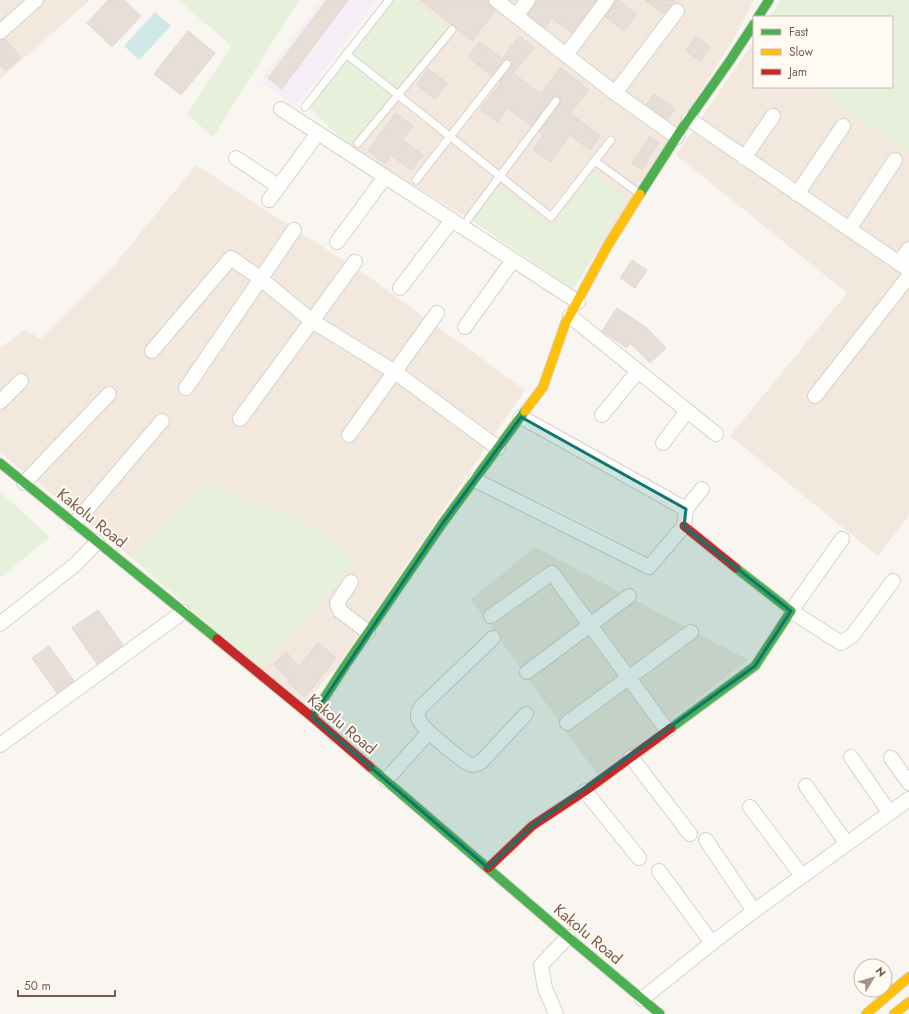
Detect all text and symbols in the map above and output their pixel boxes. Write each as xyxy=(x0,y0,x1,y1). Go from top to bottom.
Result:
legend xyxy=(753,16,893,88)
text: Fast xyxy=(789,23,808,41)
text: Slow xyxy=(789,43,814,61)
text: Jam xyxy=(787,63,807,81)
street label: Kakolu Road xyxy=(52,483,132,553)
street label: Kakolu Road xyxy=(303,688,381,760)
street label: Kakolu Road xyxy=(549,898,627,970)
north arrow xyxy=(853,958,893,998)
text: N xyxy=(872,963,890,980)
scale bar xyxy=(18,972,115,998)
text: 50 m xyxy=(24,977,51,995)

